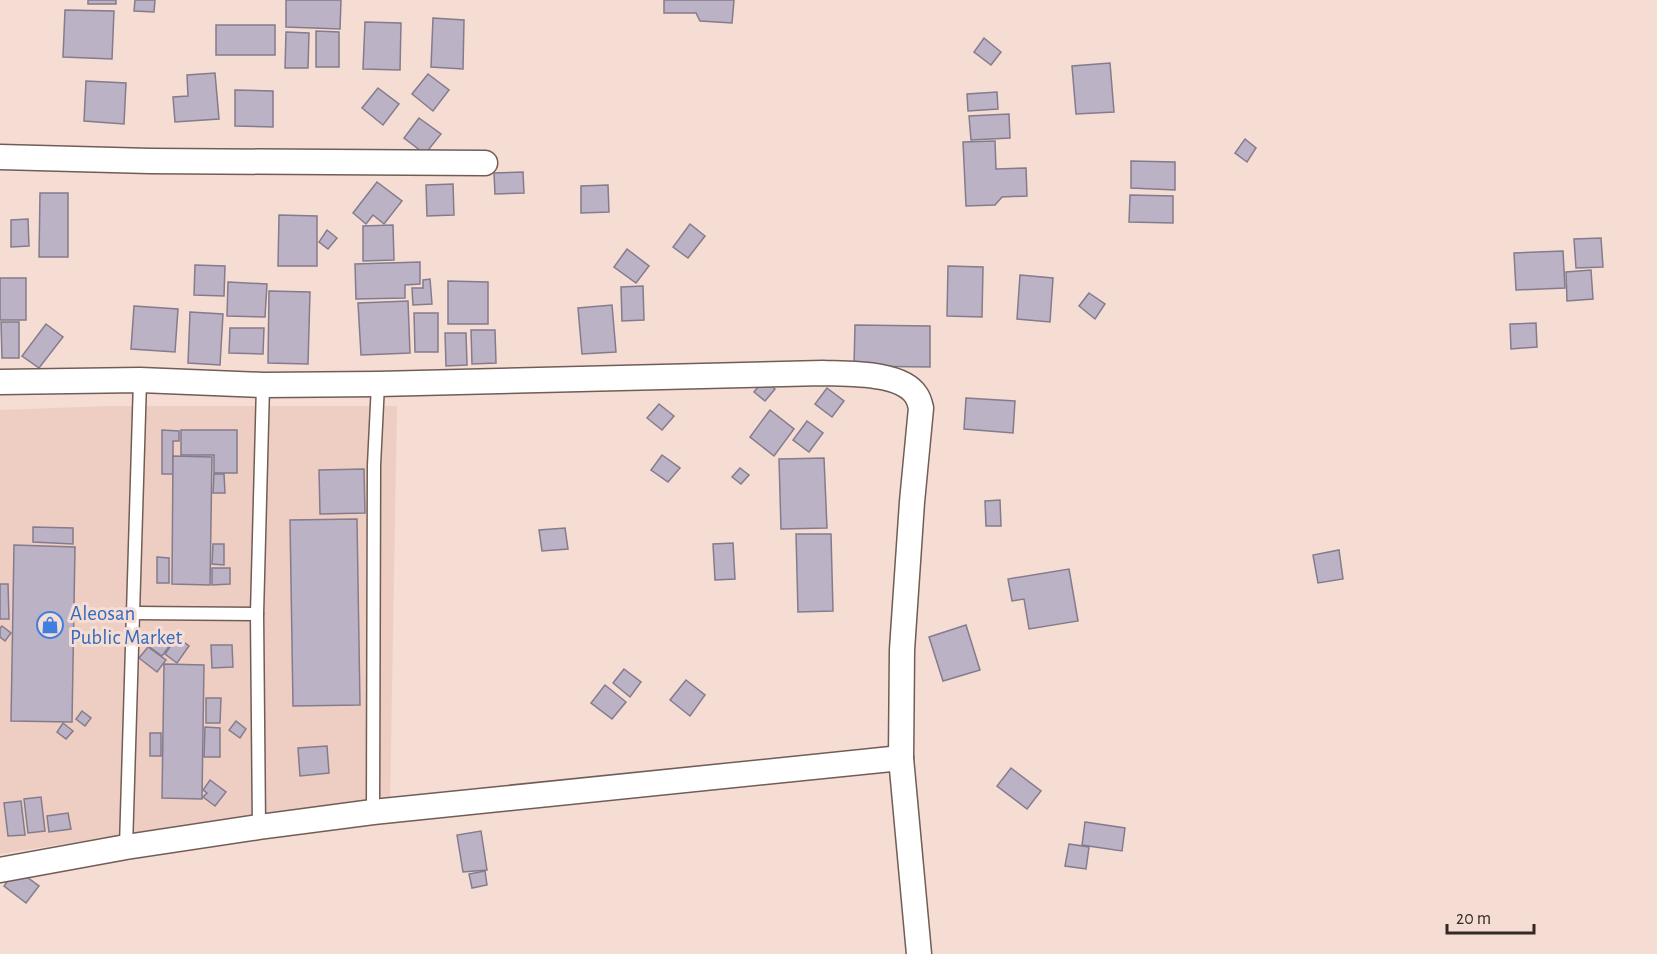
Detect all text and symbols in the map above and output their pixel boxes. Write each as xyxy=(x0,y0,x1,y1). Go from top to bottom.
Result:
place label: Aleosan Public Market xyxy=(70,603,183,648)
shop icon: Aleosan Public Market xyxy=(35,610,65,640)
scale bar xyxy=(1447,897,1534,935)
text: 20 m xyxy=(1456,910,1491,928)

